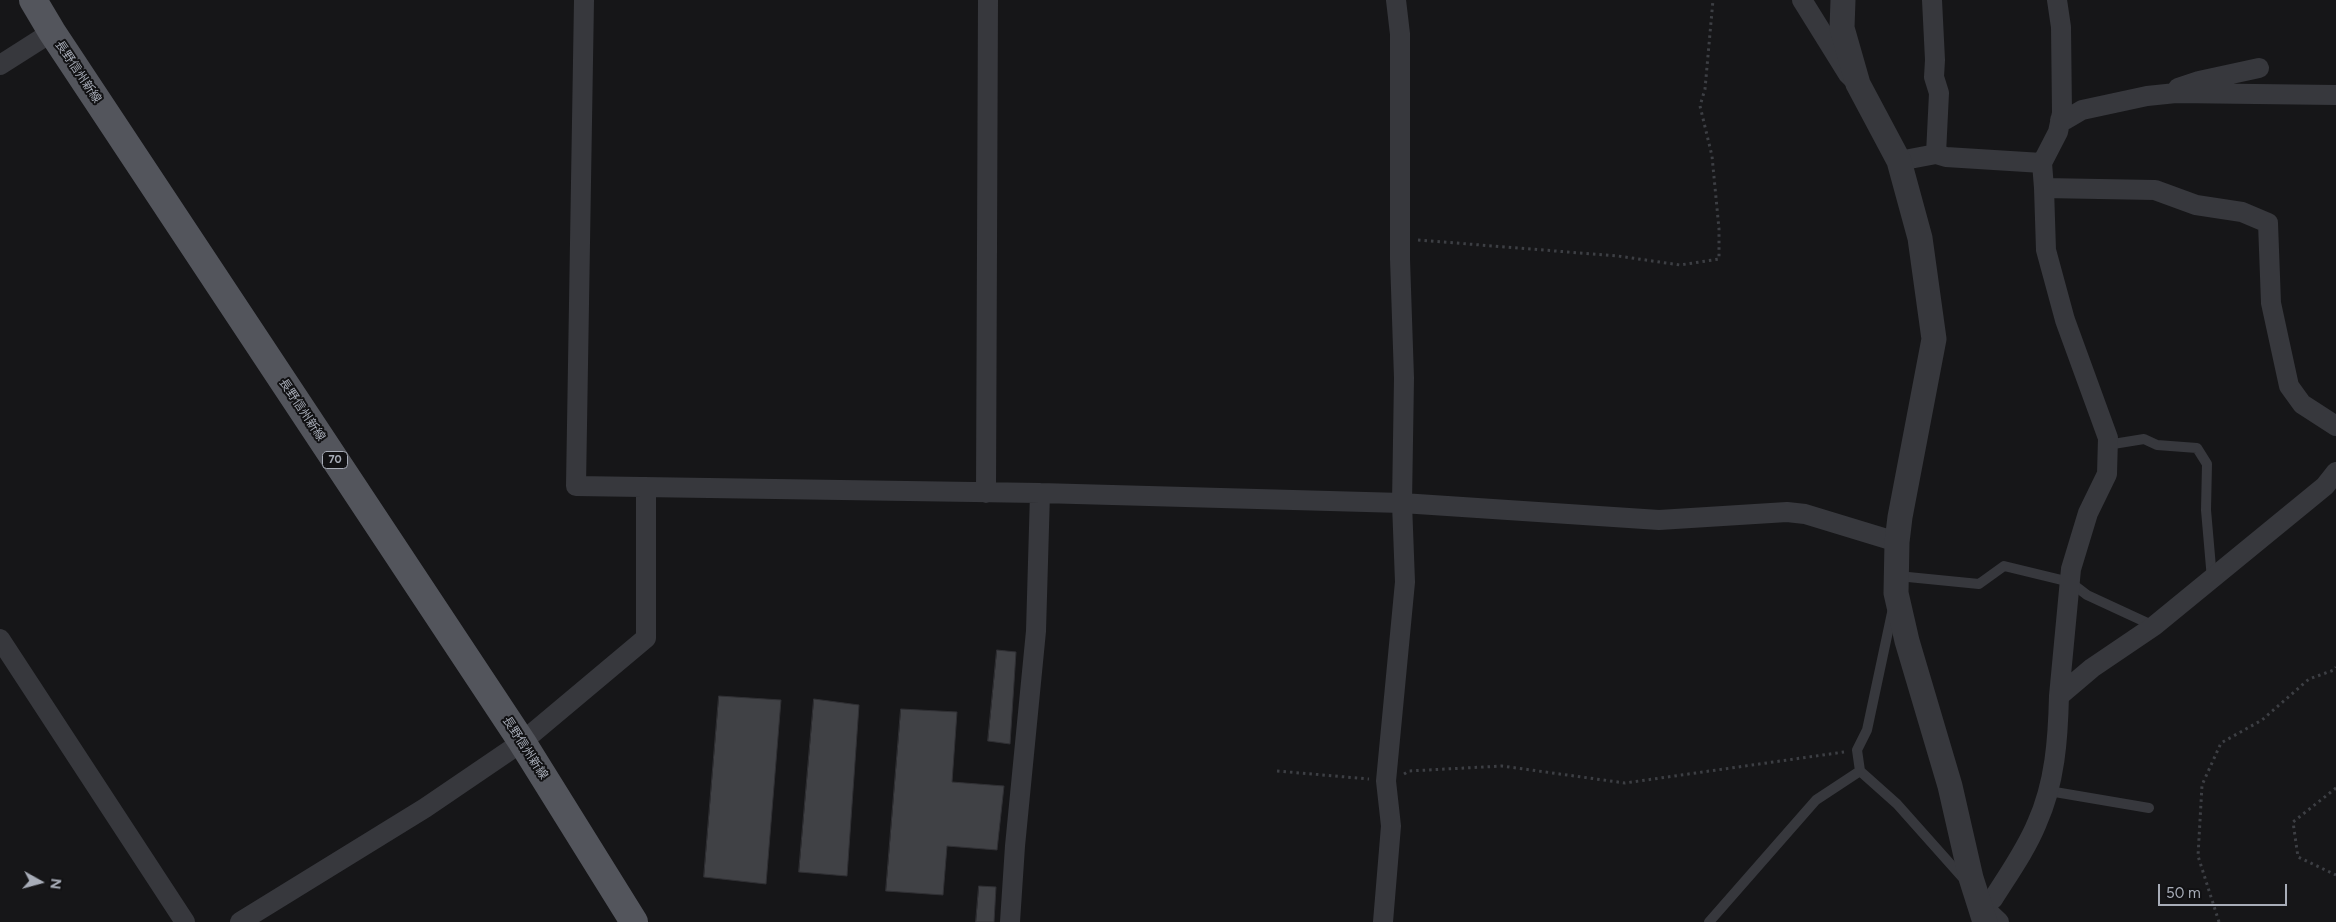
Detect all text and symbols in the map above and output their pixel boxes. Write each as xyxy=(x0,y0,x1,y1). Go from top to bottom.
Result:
street label: 長野信州新線 xyxy=(52,38,104,106)
street label: 長野信州新線 xyxy=(276,376,328,444)
road number: 70 xyxy=(322,452,348,468)
street label: 長野信州新線 xyxy=(499,714,551,782)
north arrow xyxy=(15,857,65,907)
scale bar xyxy=(2161,874,2290,906)
text: N xyxy=(46,877,64,890)
text: 50 m xyxy=(2166,884,2201,902)

